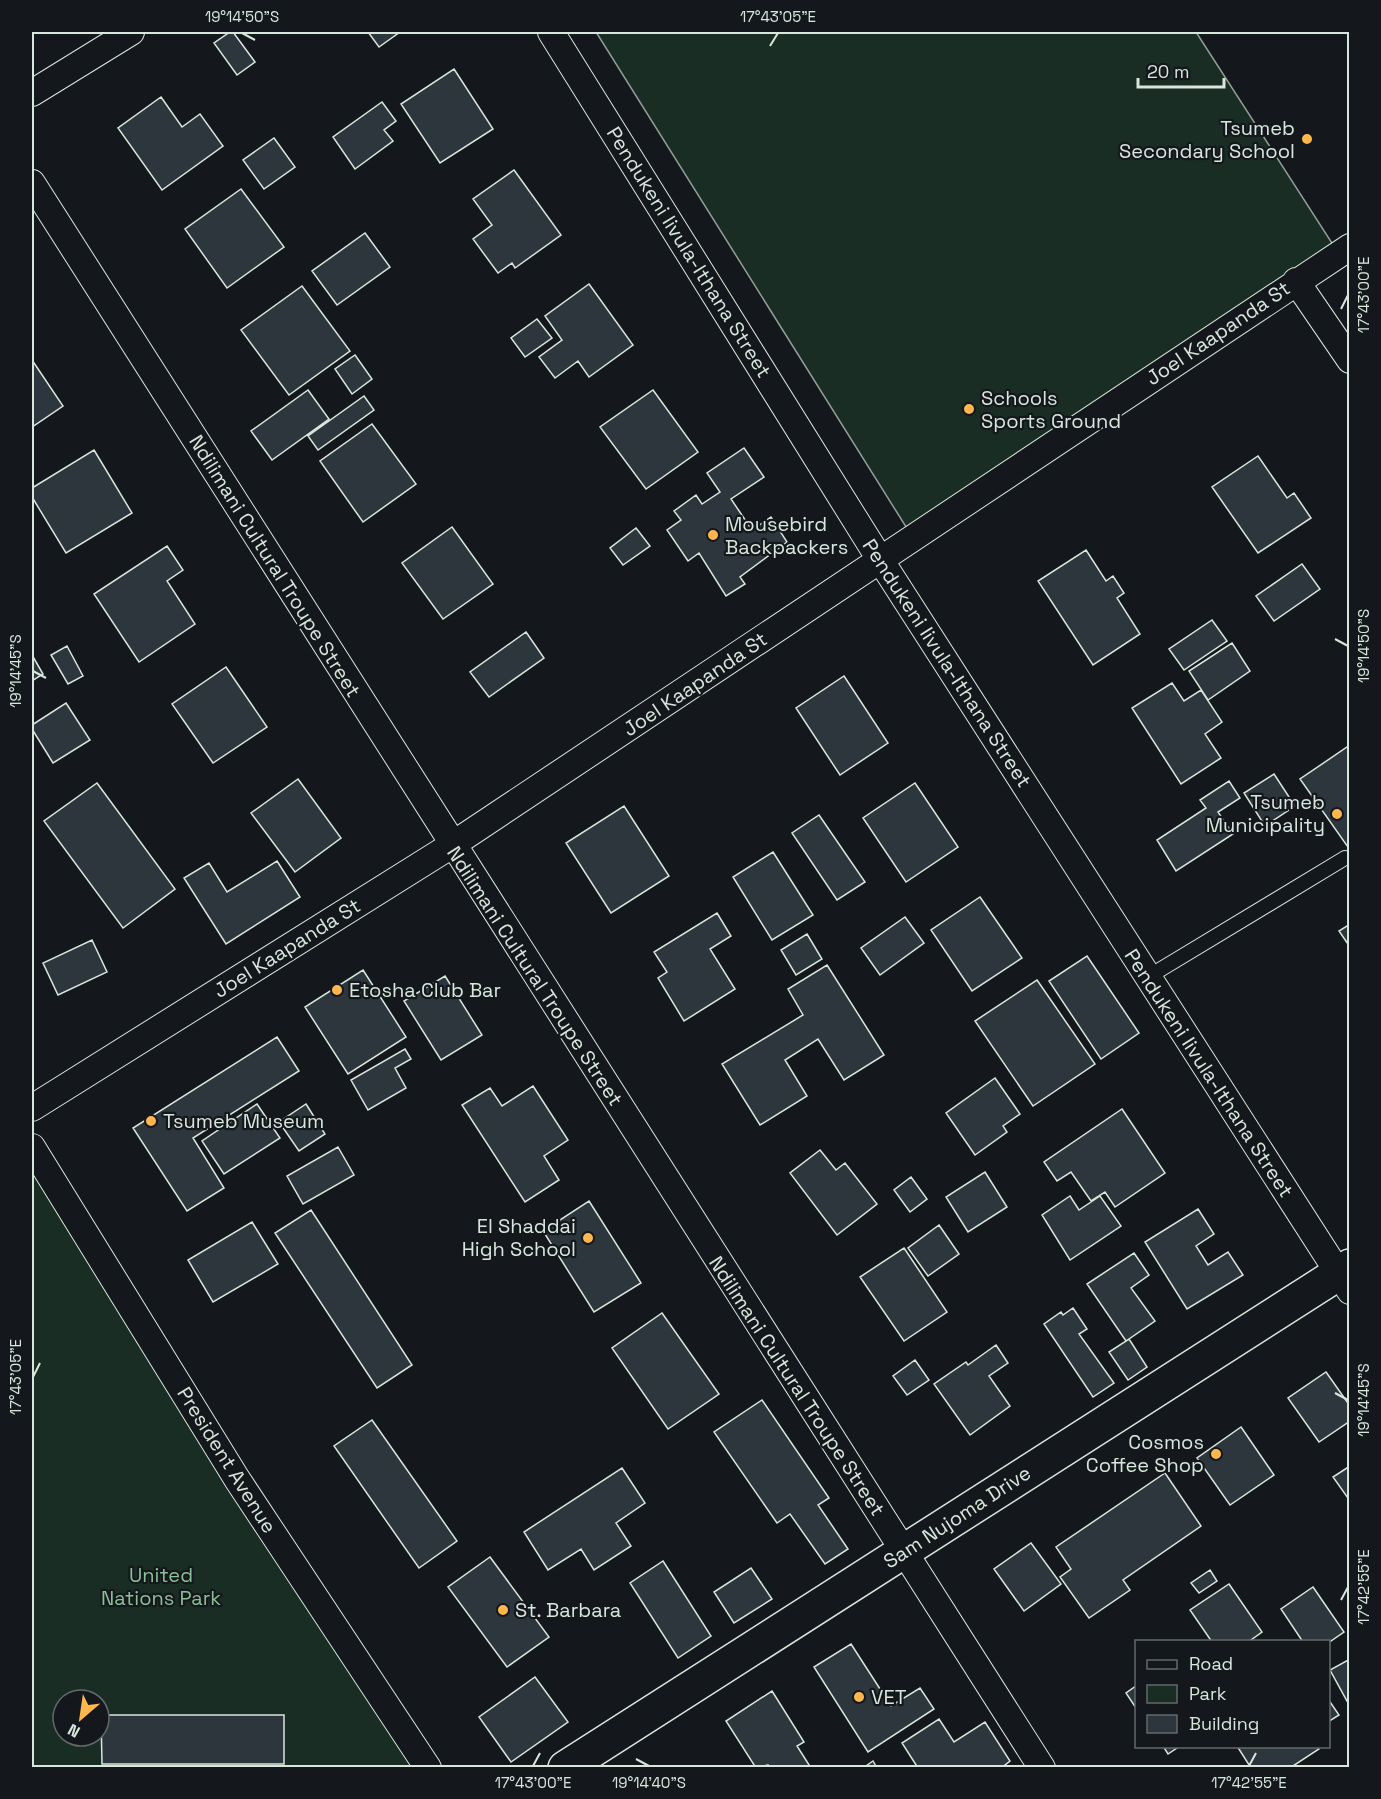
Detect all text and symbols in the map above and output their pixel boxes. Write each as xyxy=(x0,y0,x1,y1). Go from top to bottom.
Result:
text: 19°14'50"S xyxy=(205,7,279,26)
text: 17°43'05"E xyxy=(740,7,816,26)
scale bar xyxy=(1138,51,1224,89)
text: 20 m xyxy=(1147,60,1190,83)
place label: Tsumeb Secondary School xyxy=(1119,115,1295,164)
street label: Pendukeni Iivula-Ithana Street xyxy=(601,122,777,382)
marker: Tsumeb Secondary School xyxy=(1300,132,1314,146)
text: 17°43'00"E xyxy=(1354,257,1373,333)
street label: Joel Kaapanda St xyxy=(1141,275,1295,391)
place label: Schools Sports Ground xyxy=(981,385,1121,434)
marker: Schools Sports Ground xyxy=(962,402,976,416)
street label: Ndilimani Cultural Troupe Street xyxy=(183,430,367,702)
place label: Mousebird Backpackers xyxy=(725,511,848,560)
marker: Mousebird Backpackers xyxy=(706,528,720,542)
street label: Pendukeni Iivula-Ithana Street xyxy=(857,534,1037,792)
text: 19°14'50"S xyxy=(1354,609,1373,683)
street label: Joel Kaapanda St xyxy=(618,626,772,742)
text: 19°14'45"S xyxy=(6,634,25,708)
place label: Tsumeb Municipality xyxy=(1206,789,1325,838)
marker: Tsumeb Municipality xyxy=(1330,807,1344,821)
street label: Ndilimani Cultural Troupe Street xyxy=(441,841,629,1111)
street label: Joel Kaapanda St xyxy=(209,892,365,1004)
street label: Pendukeni Iivula-Ithana Street xyxy=(1119,944,1299,1202)
place label: Etosha Club Bar xyxy=(349,977,501,1003)
marker: Etosha Club Bar xyxy=(330,983,344,997)
place label: Tsumeb Museum xyxy=(163,1108,324,1134)
marker: Tsumeb Museum xyxy=(144,1114,158,1128)
place label: El Shaddai High School xyxy=(462,1213,576,1262)
marker: El Shaddai High School xyxy=(581,1231,595,1245)
street label: Ndilimani Cultural Troupe Street xyxy=(703,1251,891,1521)
text: 17°43'05"E xyxy=(6,1339,25,1415)
text: 19°14'45"S xyxy=(1354,1363,1373,1437)
street label: President Avenue xyxy=(171,1382,283,1538)
place label: Cosmos Coffee Shop xyxy=(1086,1429,1204,1478)
marker: Cosmos Coffee Shop xyxy=(1209,1447,1223,1461)
street label: Sam Nujoma Drive xyxy=(878,1460,1036,1574)
text: 17°42'55"E xyxy=(1354,1549,1373,1625)
park label: United Nations Park xyxy=(101,1562,221,1611)
place label: St. Barbara xyxy=(515,1597,621,1623)
marker: St. Barbara xyxy=(496,1603,510,1617)
legend xyxy=(1135,1640,1330,1748)
text: Road xyxy=(1189,1652,1233,1675)
text: Park xyxy=(1189,1682,1227,1705)
place label: VET xyxy=(871,1684,907,1710)
north arrow xyxy=(51,1688,111,1748)
marker: VET xyxy=(852,1690,866,1704)
text: Building xyxy=(1189,1712,1259,1735)
text: N xyxy=(64,1719,84,1742)
text: 17°43'00"E xyxy=(495,1773,571,1792)
text: 19°14'40"S xyxy=(612,1773,686,1792)
text: 17°42'55"E xyxy=(1211,1773,1287,1792)

